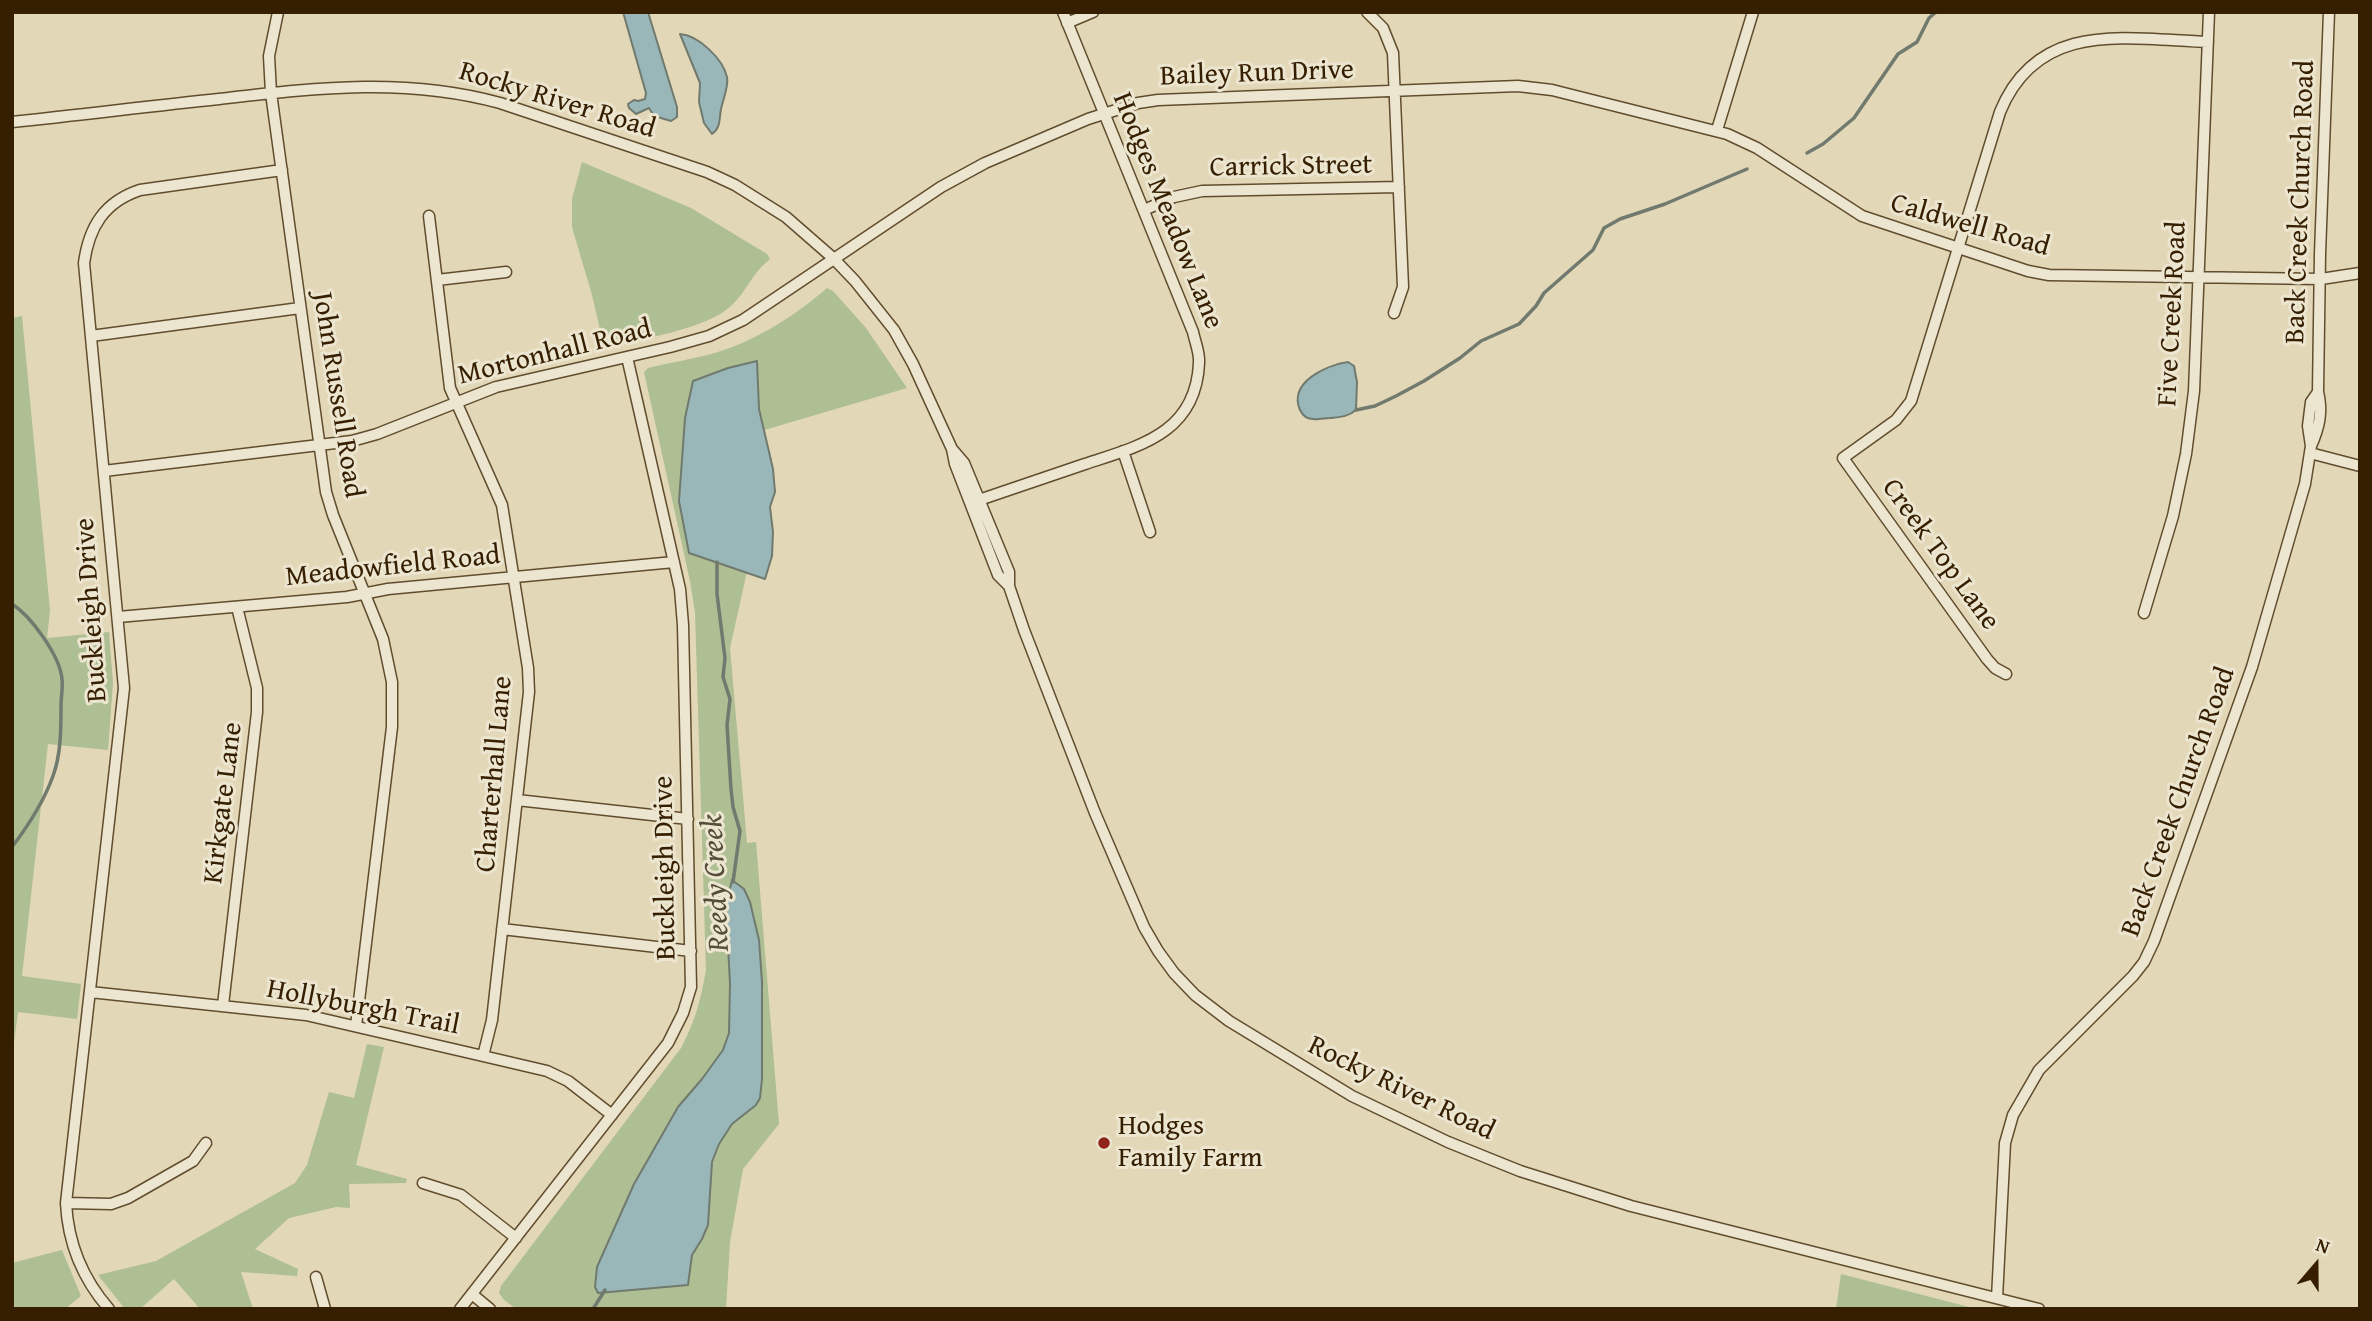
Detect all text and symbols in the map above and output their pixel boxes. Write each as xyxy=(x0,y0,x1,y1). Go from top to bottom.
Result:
street label: Bailey Run Drive xyxy=(1159,54,1355,94)
street label: Rocky River Road xyxy=(455,55,659,147)
street label: Back Creek Church Road xyxy=(2279,59,2323,345)
street label: Hodges Meadow Lane xyxy=(1104,88,1230,334)
street label: Carrick Street xyxy=(1209,149,1373,185)
street label: Caldwell Road xyxy=(1886,187,2054,265)
street label: Five Creek Road xyxy=(2151,220,2195,408)
street label: John Russell Road xyxy=(304,290,370,500)
street label: Mortonhall Road xyxy=(455,313,655,393)
street label: Creek Top Lane xyxy=(1874,473,2006,637)
street label: Buckleigh Drive xyxy=(69,517,115,703)
street label: Meadowfield Road xyxy=(284,539,502,595)
street label: Back Creek Church Road xyxy=(2115,663,2243,941)
street label: Charterhall Lane xyxy=(470,674,520,874)
street label: Kirkgate Lane xyxy=(197,720,251,886)
street label: Buckleigh Drive xyxy=(648,775,684,961)
water label: Reedy Creek xyxy=(695,813,739,953)
street label: Hollyburgh Trail xyxy=(264,973,462,1043)
street label: Rocky River Road xyxy=(1302,1029,1500,1149)
place label: Hodges Family Farm xyxy=(1118,1110,1263,1176)
marker: Hodges Family Farm xyxy=(1096,1135,1112,1151)
north arrow xyxy=(2281,1230,2351,1300)
text: N xyxy=(2312,1230,2334,1261)

